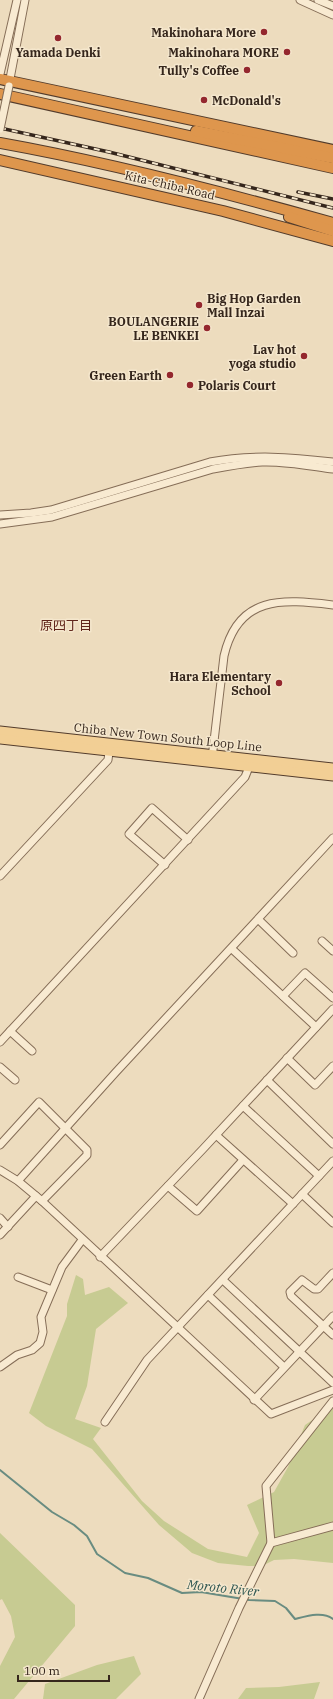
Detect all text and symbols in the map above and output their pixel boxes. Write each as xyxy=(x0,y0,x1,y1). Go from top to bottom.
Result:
place label: Makinohara More xyxy=(151,25,256,40)
marker: Makinohara More xyxy=(259,27,269,37)
marker: Yamada Denki xyxy=(53,33,63,43)
place label: Yamada Denki xyxy=(15,45,101,60)
place label: Makinohara MORE xyxy=(168,45,279,60)
marker: Makinohara MORE xyxy=(282,47,292,57)
place label: Tully's Coffee xyxy=(159,63,239,78)
marker: Tully's Coffee xyxy=(242,65,252,75)
place label: McDonald's xyxy=(212,93,281,108)
marker: McDonald's xyxy=(199,95,209,105)
street label: Kita-Chiba Road xyxy=(123,167,217,203)
place label: Big Hop Garden Mall Inzai xyxy=(207,291,301,320)
marker: Big Hop Garden Mall Inzai xyxy=(194,300,204,310)
place label: BOULANGERIE LE BENKEI xyxy=(108,314,199,343)
marker: BOULANGERIE LE BENKEI xyxy=(202,323,212,333)
place label: Lav hot yoga studio xyxy=(228,342,297,371)
marker: Lav hot yoga studio xyxy=(299,351,309,361)
place label: Green Earth xyxy=(89,368,162,383)
marker: Green Earth xyxy=(165,370,175,380)
place label: Polaris Court xyxy=(198,378,276,393)
marker: Polaris Court xyxy=(185,380,195,390)
district label: 原四丁目 xyxy=(40,617,92,634)
place label: Hara Elementary School xyxy=(169,669,271,698)
marker: Hara Elementary School xyxy=(274,678,284,688)
street label: Chiba New Town South Loop Line xyxy=(73,720,263,754)
water label: Moroto River xyxy=(185,1576,260,1600)
scale bar xyxy=(18,1657,109,1683)
text: 100 m xyxy=(24,1663,60,1678)

